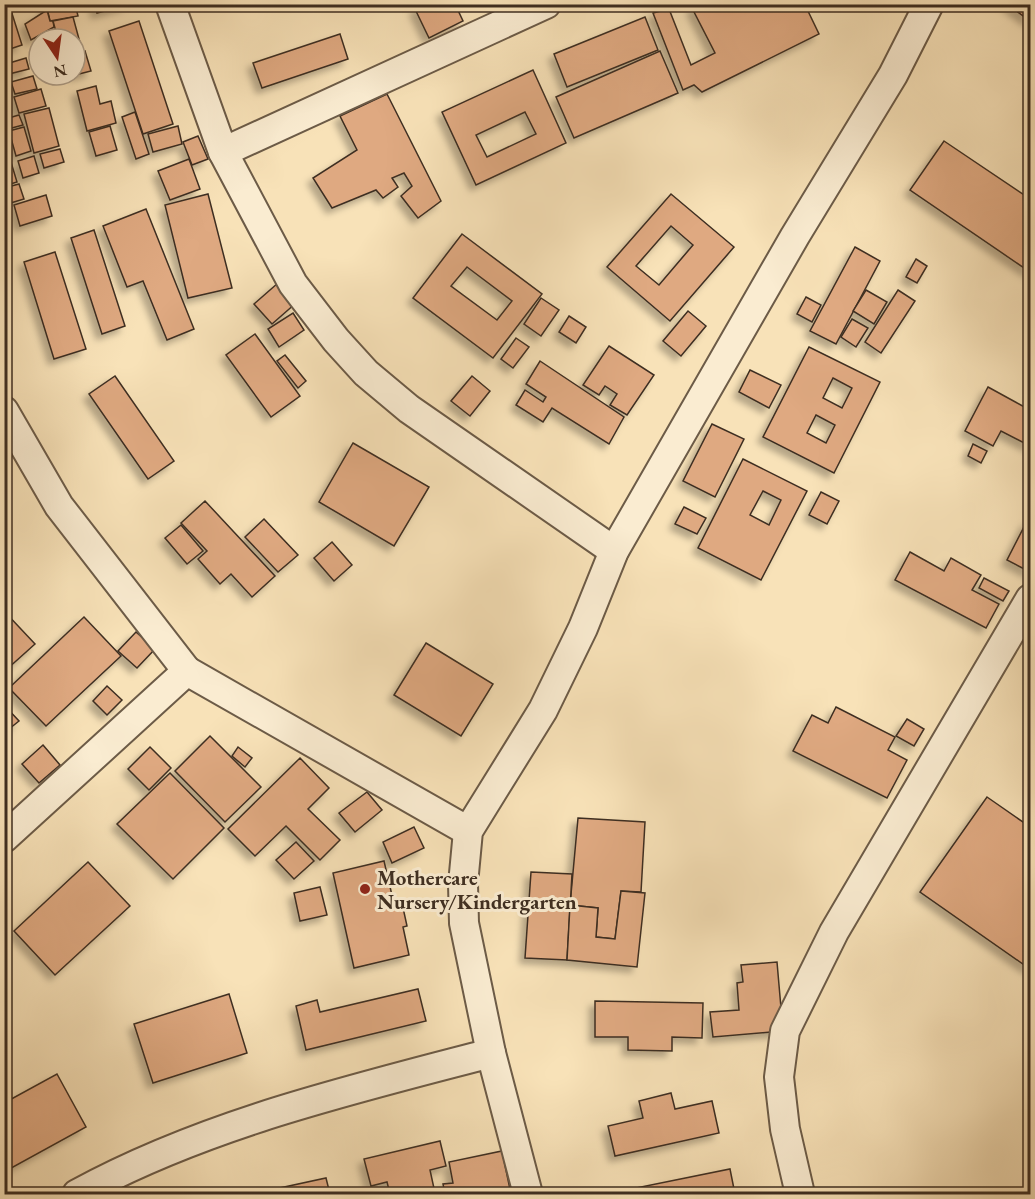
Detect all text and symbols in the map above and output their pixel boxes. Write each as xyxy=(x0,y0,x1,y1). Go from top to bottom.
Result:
north arrow xyxy=(27,27,87,87)
text: N xyxy=(52,59,69,83)
place label: Mothercare Nursery/Kindergarten xyxy=(377,864,577,915)
marker: Mothercare Nursery/Kindergarten xyxy=(358,882,372,896)

